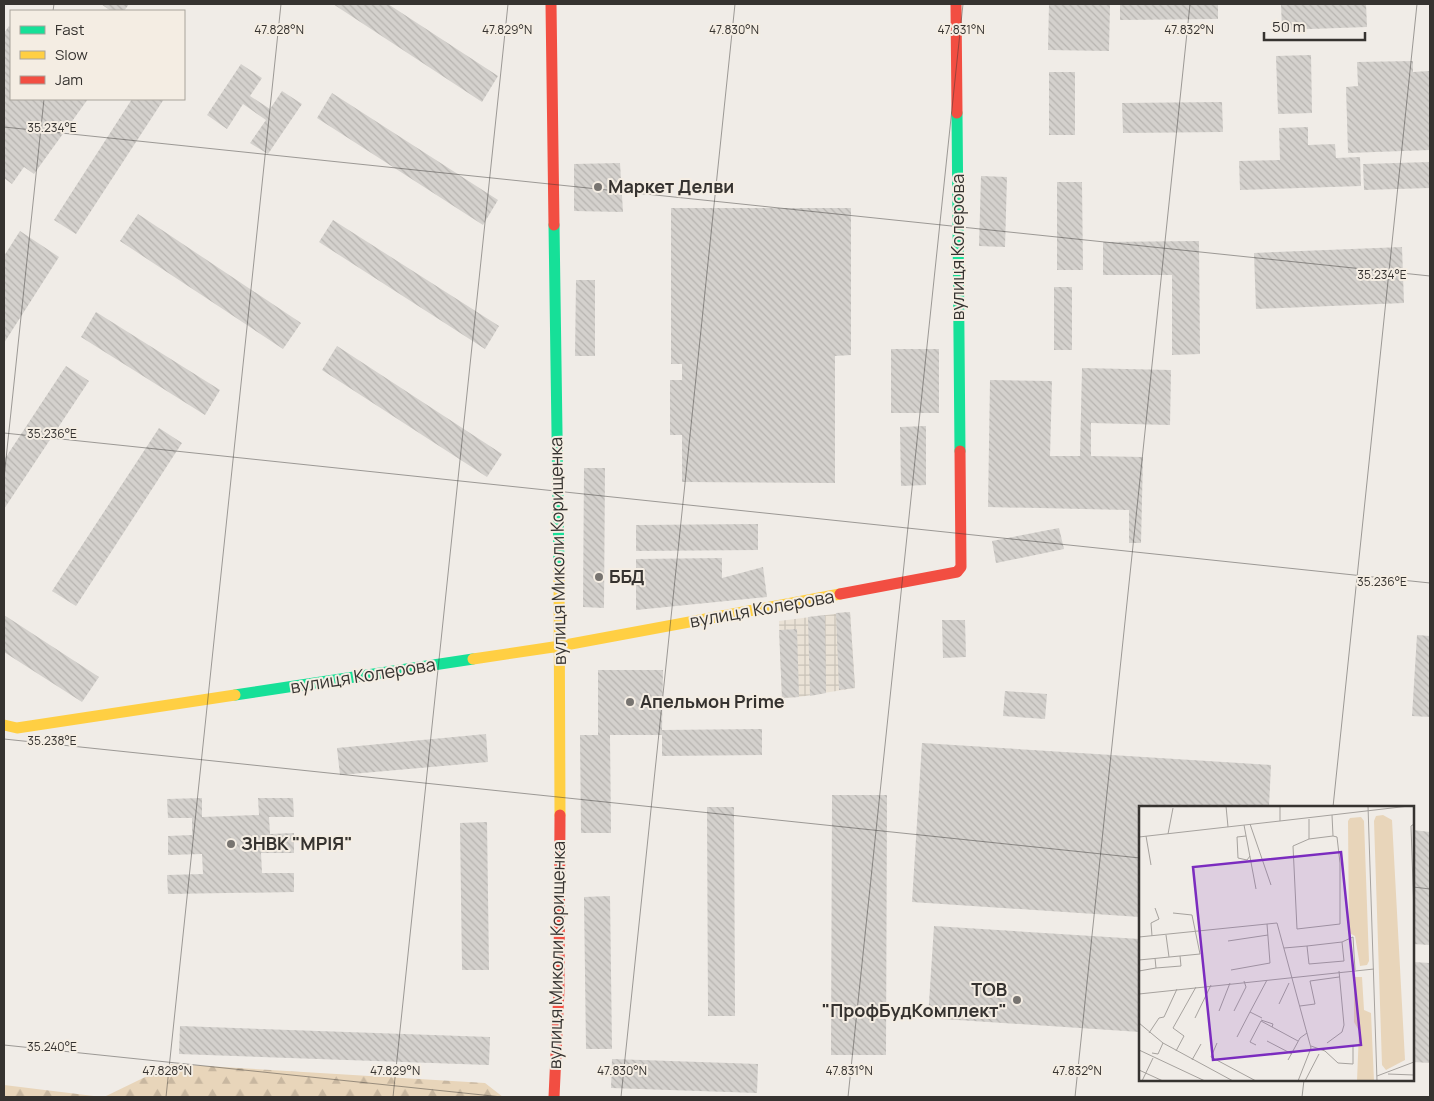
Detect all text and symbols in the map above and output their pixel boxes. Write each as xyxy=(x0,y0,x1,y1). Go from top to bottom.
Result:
legend xyxy=(10,10,185,100)
scale bar xyxy=(1264,10,1365,42)
text: 50 m xyxy=(1272,16,1306,37)
text: Fast xyxy=(55,19,84,40)
text: 47.828°N xyxy=(254,21,304,38)
text: 47.829°N xyxy=(482,21,532,38)
text: 47.830°N xyxy=(709,21,759,38)
text: 47.831°N xyxy=(937,21,985,38)
text: 47.832°N xyxy=(1164,21,1214,38)
text: Slow xyxy=(55,44,88,65)
text: Jam xyxy=(55,69,83,90)
text: 35.234°E xyxy=(27,119,77,136)
place label: Маркет Делви xyxy=(608,174,734,198)
street label: вулиця Колерова xyxy=(945,174,969,320)
marker: Маркет Делви xyxy=(592,181,604,193)
text: 35.234°E xyxy=(1357,266,1407,283)
text: 35.236°E xyxy=(27,425,77,442)
street label: вулиця Миколи Корищенка xyxy=(543,437,571,665)
place label: ББД xyxy=(609,564,645,588)
marker: ББД xyxy=(593,571,605,583)
text: 35.236°E xyxy=(1357,573,1407,590)
street label: вулиця Колерова xyxy=(688,583,836,633)
street label: вулиця Колерова xyxy=(289,652,437,698)
place label: Апельмон Prime xyxy=(640,689,785,713)
marker: Апельмон Prime xyxy=(624,696,636,708)
text: 35.238°E xyxy=(27,732,77,749)
inset map xyxy=(1139,806,1414,1081)
place label: ЗНВК "МРІЯ" xyxy=(241,831,353,855)
marker: ЗНВК "МРІЯ" xyxy=(225,838,237,850)
street label: вулиця Миколи Корищенка xyxy=(542,841,570,1069)
place label: ТОВ "ПрофБудКомплект" xyxy=(822,977,1007,1022)
marker: ТОВ "ПрофБудКомплект" xyxy=(1011,994,1023,1006)
text: 35.240°E xyxy=(27,1038,77,1055)
text: 47.828°N xyxy=(142,1062,192,1079)
text: 47.829°N xyxy=(370,1062,420,1079)
text: 47.830°N xyxy=(597,1062,647,1079)
text: 47.831°N xyxy=(825,1062,873,1079)
text: 47.832°N xyxy=(1052,1062,1102,1079)

